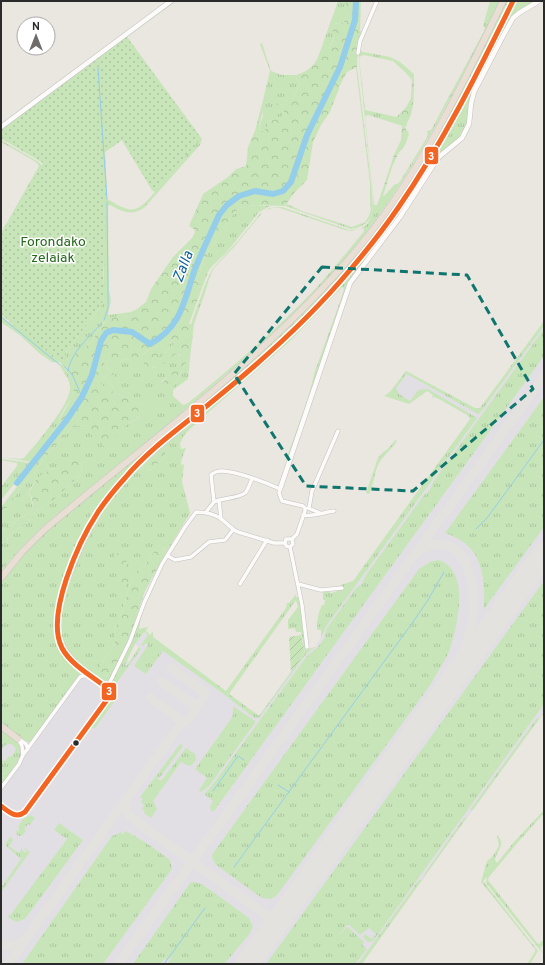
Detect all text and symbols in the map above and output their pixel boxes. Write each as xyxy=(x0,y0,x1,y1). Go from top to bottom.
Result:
north arrow xyxy=(16,16,56,56)
text: N xyxy=(32,20,40,34)
line badge: 3 xyxy=(424,146,439,165)
text: 3 xyxy=(428,150,434,164)
park label: Forondako zelaiak xyxy=(20,234,86,267)
water label: Zalla xyxy=(169,248,199,285)
line badge: 3 xyxy=(190,404,205,423)
text: 3 xyxy=(194,407,200,421)
line badge: 3 xyxy=(101,682,117,701)
text: 3 xyxy=(106,685,112,699)
unlabelled marker xyxy=(71,738,81,748)

